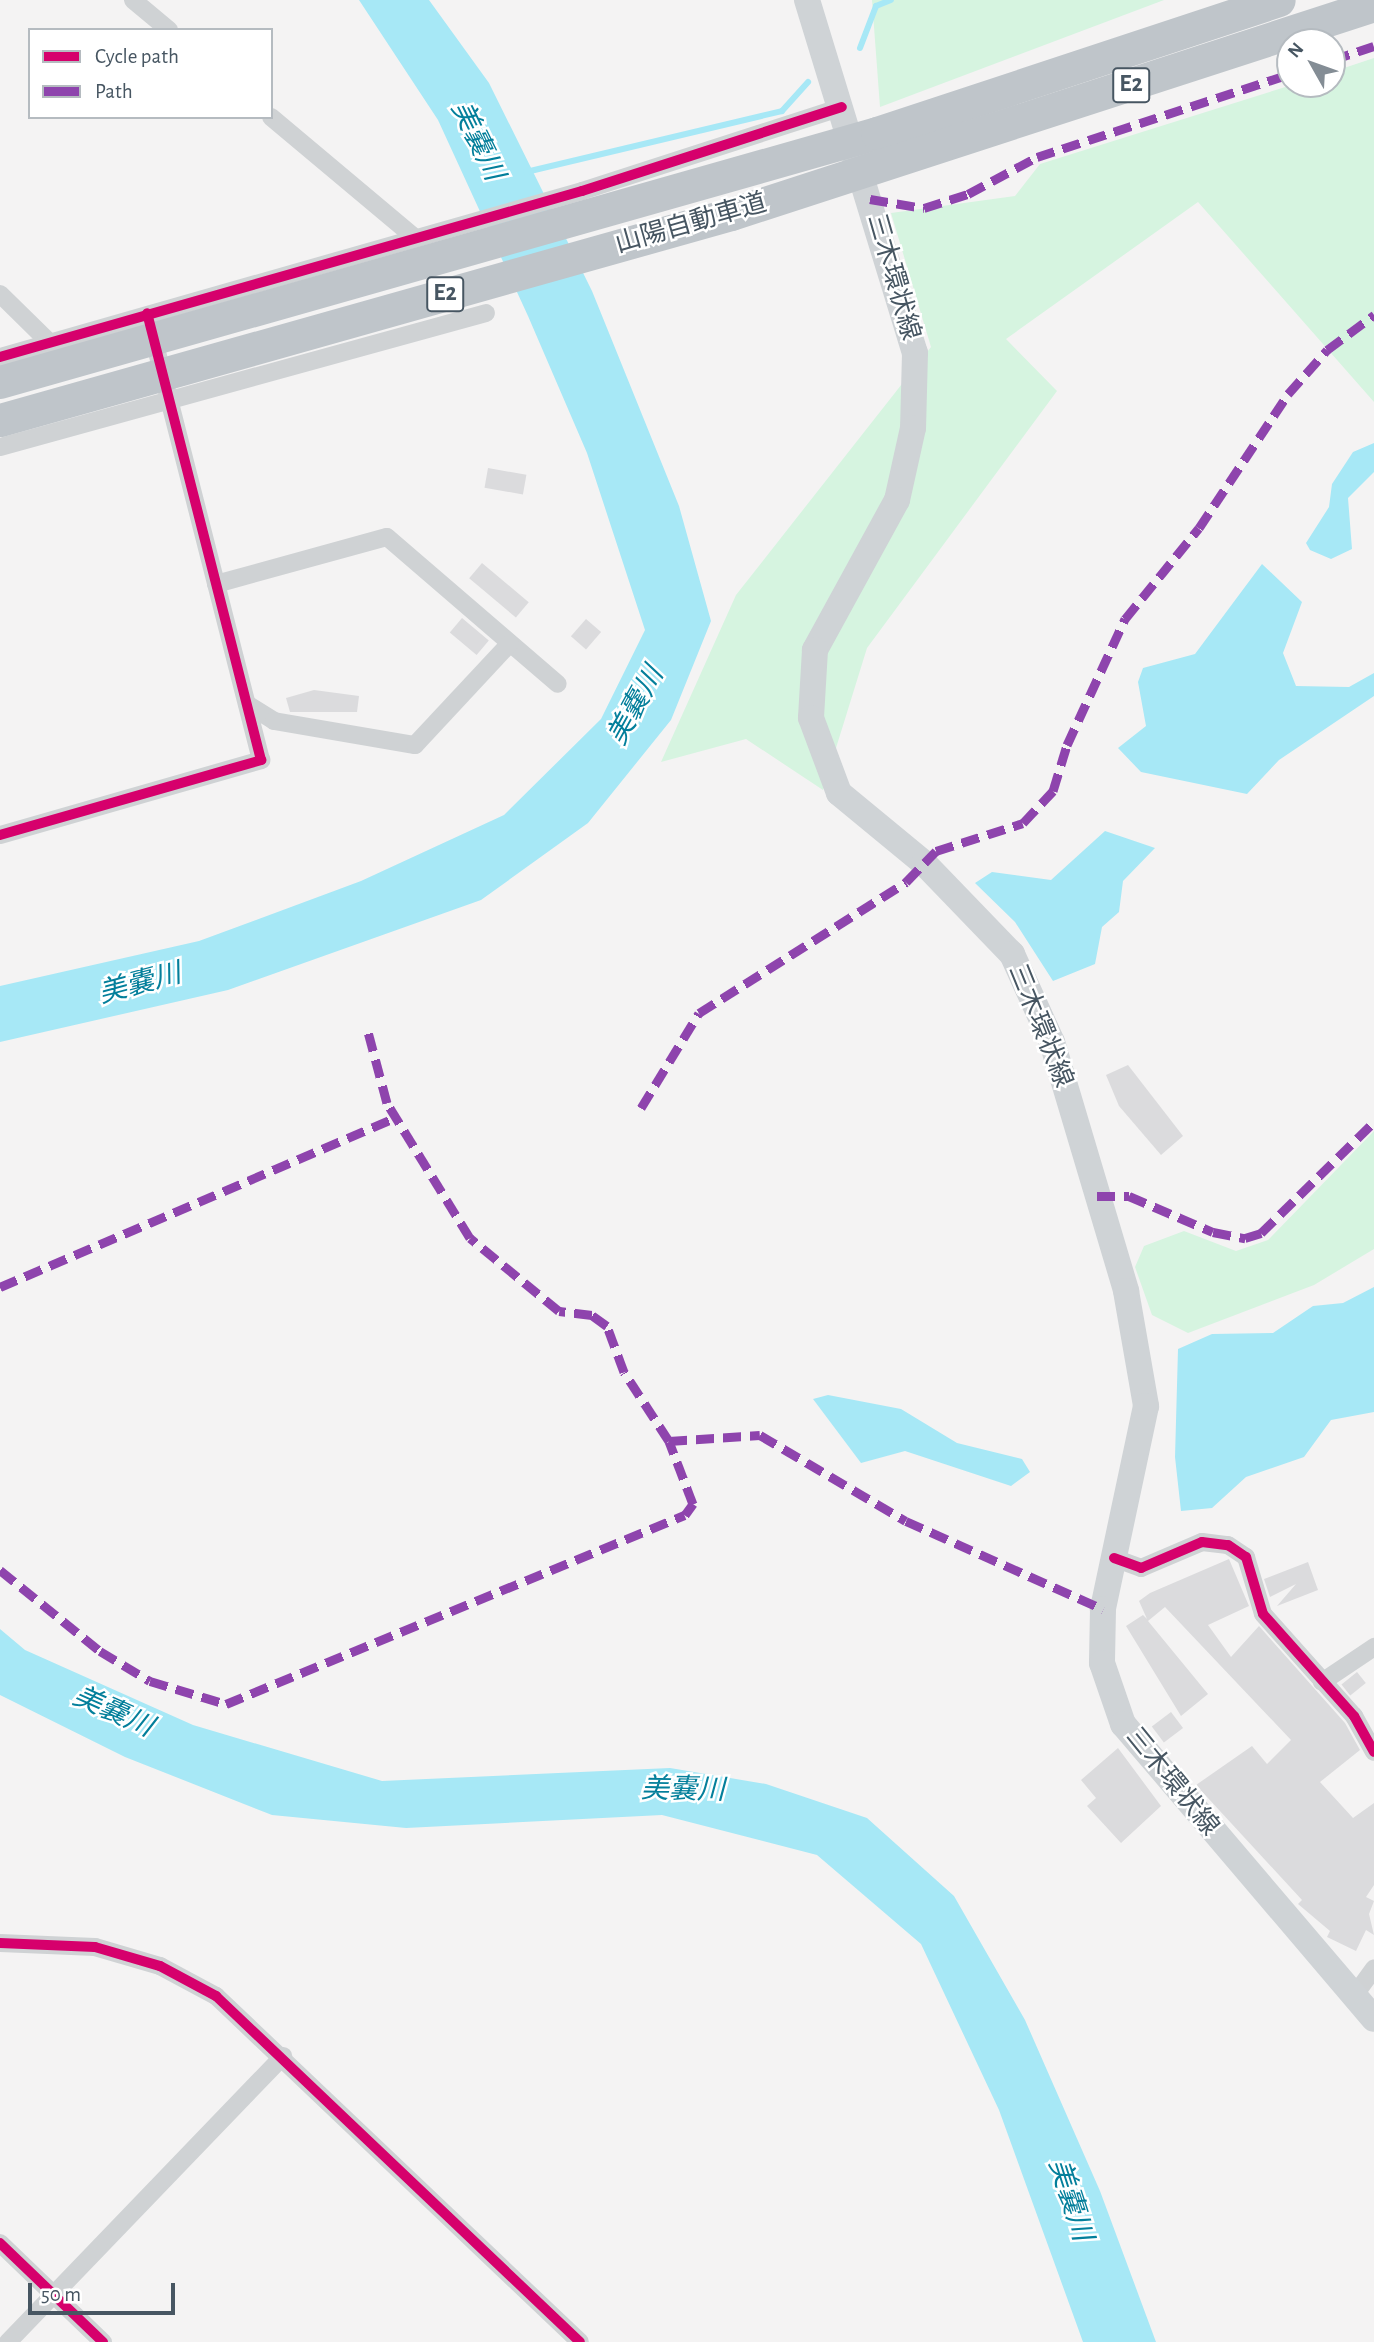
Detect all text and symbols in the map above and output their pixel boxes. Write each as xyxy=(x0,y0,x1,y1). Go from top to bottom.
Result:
legend xyxy=(28,28,273,119)
north arrow xyxy=(1276,28,1346,98)
text: N xyxy=(1285,39,1308,62)
text: Cycle path xyxy=(95,46,179,67)
road number: E2 xyxy=(1112,64,1150,106)
text: Path xyxy=(95,81,133,102)
water label: 美嚢川 xyxy=(443,96,511,186)
street label: 山陽自動車道 xyxy=(612,188,770,260)
street label: 三木環状線 xyxy=(860,210,926,344)
road number: E2 xyxy=(426,274,464,314)
water label: 美嚢川 xyxy=(601,661,671,751)
water label: 美嚢川 xyxy=(95,957,185,1011)
street label: 三木環状線 xyxy=(1001,960,1079,1092)
water label: 美嚢川 xyxy=(68,1680,158,1744)
street label: 三木環状線 xyxy=(1119,1722,1225,1842)
water label: 美嚢川 xyxy=(641,1772,725,1808)
water label: 美嚢川 xyxy=(1041,2155,1099,2245)
scale bar xyxy=(32,2268,178,2312)
text: 50 m xyxy=(41,2284,81,2305)

